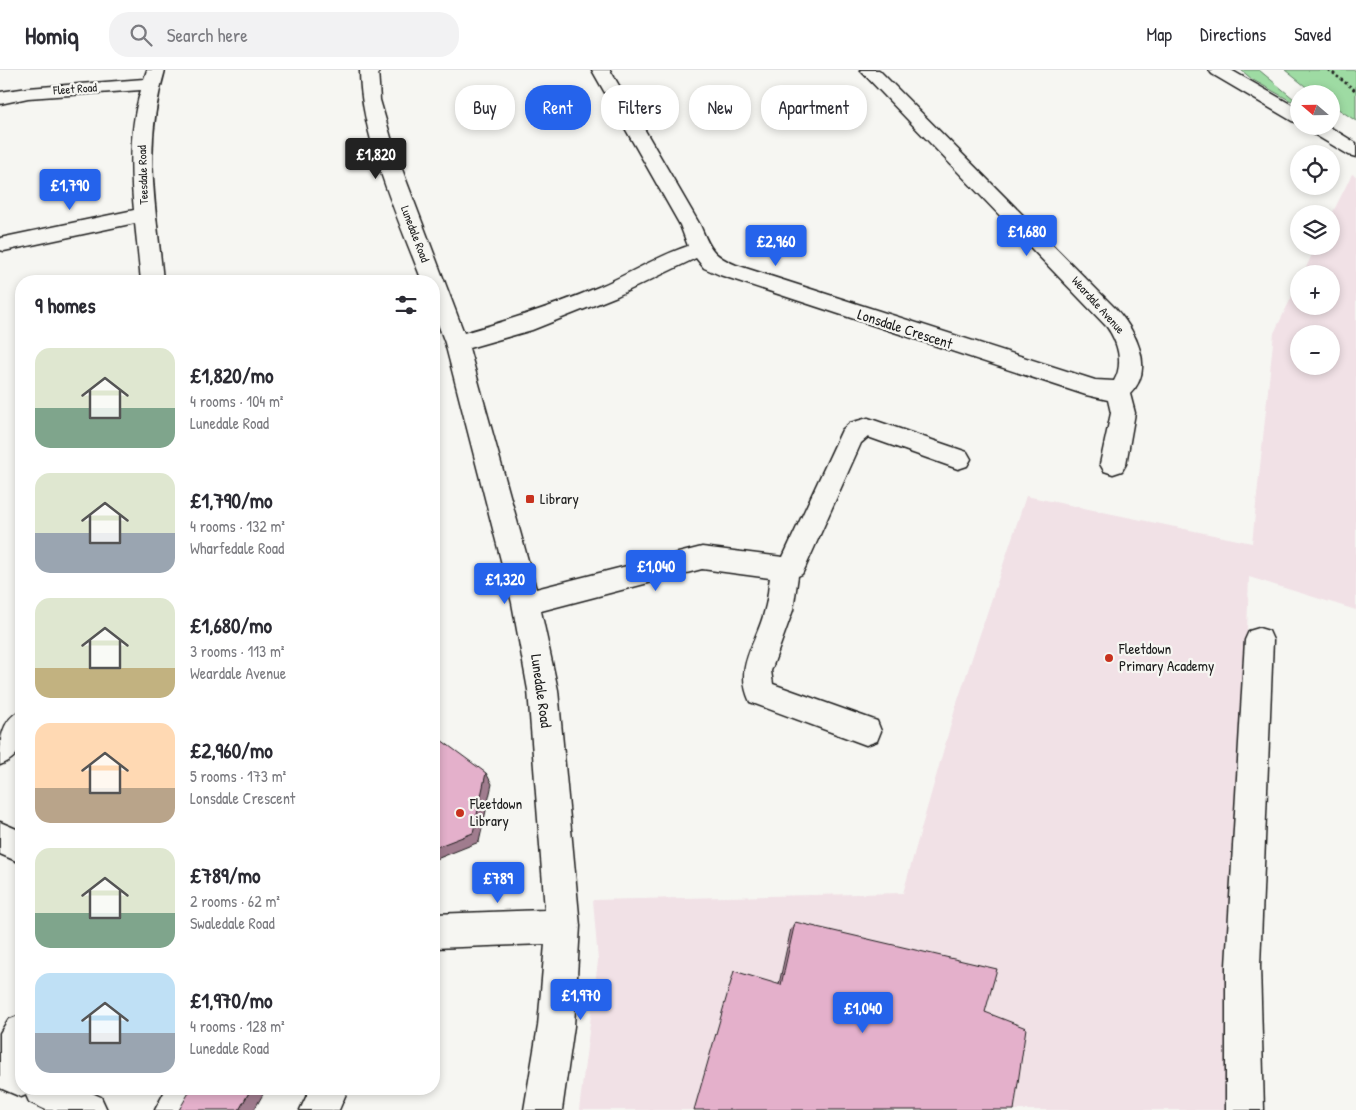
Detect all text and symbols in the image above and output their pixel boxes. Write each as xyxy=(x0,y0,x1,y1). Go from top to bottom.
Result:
search box xyxy=(109,12,459,57)
text: Homiq xyxy=(25,19,79,51)
icon: search xyxy=(127,21,155,49)
text: Search here xyxy=(167,22,248,48)
text: Map xyxy=(1147,22,1172,47)
text: Directions xyxy=(1200,22,1266,47)
text: Saved xyxy=(1294,22,1331,47)
street label: Fleet Road xyxy=(52,78,98,99)
chip: Buy xyxy=(455,85,515,130)
chip: Rent xyxy=(525,85,591,130)
chip: Filters xyxy=(601,85,679,130)
chip: New xyxy=(689,85,751,130)
chip: Apartment xyxy=(761,85,867,130)
north arrow xyxy=(1290,85,1340,135)
map controls xyxy=(1290,85,1340,375)
pin: £1,820 xyxy=(335,138,417,180)
text: £1,820 xyxy=(356,143,396,165)
street label: Teesdale Road xyxy=(133,145,152,205)
button: locate xyxy=(1290,145,1340,195)
pin: £1,790 xyxy=(29,168,111,211)
text: £1,790 xyxy=(51,174,89,196)
street label: Lunedale Road xyxy=(397,203,434,265)
button: layers xyxy=(1290,205,1340,255)
pin: £1,680 xyxy=(986,214,1068,257)
text: £1,680 xyxy=(1008,220,1046,242)
pin: £2,960 xyxy=(735,224,817,267)
text: £2,960 xyxy=(757,230,795,252)
button: + xyxy=(1290,265,1340,315)
street label: Weardale Avenue xyxy=(1068,272,1129,337)
text: 9 homes xyxy=(35,291,96,320)
icon: filters xyxy=(392,291,420,319)
street label: Lonsdale Crescent xyxy=(855,303,956,354)
button: − xyxy=(1290,325,1340,375)
text: £1,820/mo xyxy=(190,361,273,390)
icon: home xyxy=(75,368,135,428)
text: 4 rooms · 104 m² xyxy=(190,390,284,412)
text: Lunedale Road xyxy=(190,412,269,434)
text: £1,790/mo xyxy=(190,486,273,515)
place label: Library xyxy=(540,488,579,509)
icon: home xyxy=(75,493,135,553)
marker: Library xyxy=(524,493,536,505)
text: 4 rooms · 132 m² xyxy=(190,515,285,537)
text: Wharfedale Road xyxy=(190,537,284,559)
pin: £1,040 xyxy=(615,550,697,592)
text: £1,040 xyxy=(637,555,675,577)
pin: £1,320 xyxy=(464,562,546,605)
text: £1,320 xyxy=(485,568,525,590)
text: £1,680/mo xyxy=(190,611,272,640)
icon: home xyxy=(75,618,135,678)
place label: Fleetdown Primary Academy xyxy=(1118,638,1214,676)
text: 3 rooms · 113 m² xyxy=(190,640,285,662)
marker: Fleetdown Primary Academy xyxy=(1103,652,1115,664)
street label: Lunedale Road xyxy=(526,653,557,729)
text: Weardale Avenue xyxy=(190,662,286,684)
text: £2,960/mo xyxy=(190,736,273,765)
icon: home xyxy=(75,743,135,803)
text: 5 rooms · 173 m² xyxy=(190,765,286,787)
text: Lonsdale Crescent xyxy=(190,787,295,809)
place label: Fleetdown Library xyxy=(469,793,523,831)
marker: Fleetdown Library xyxy=(454,807,466,819)
text: £789/mo xyxy=(190,861,260,890)
pin: £789 xyxy=(468,862,528,904)
text: £789 xyxy=(483,867,513,889)
icon: home xyxy=(75,868,135,928)
text: 2 rooms · 62 m² xyxy=(190,890,280,912)
text: Swaledale Road xyxy=(190,912,275,934)
pin: £1,970 xyxy=(540,978,622,1021)
text: £1,970 xyxy=(562,984,600,1006)
text: £1,970/mo xyxy=(190,986,273,1015)
pin: £1,040 xyxy=(822,992,904,1034)
icon: home xyxy=(75,993,135,1053)
text: £1,040 xyxy=(844,997,882,1019)
text: 4 rooms · 128 m² xyxy=(190,1015,285,1037)
text: Lunedale Road xyxy=(190,1037,269,1059)

